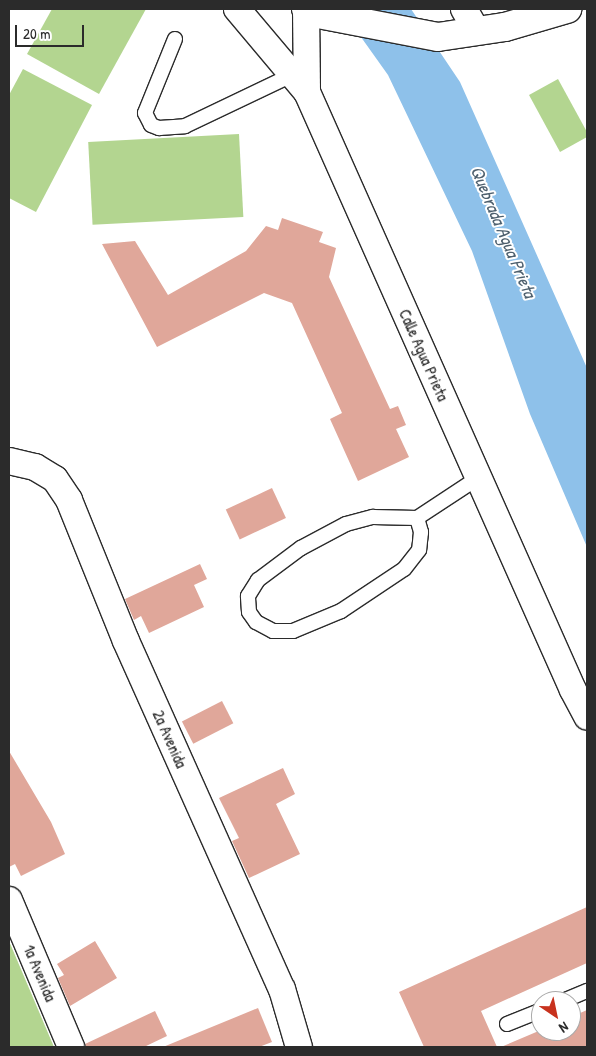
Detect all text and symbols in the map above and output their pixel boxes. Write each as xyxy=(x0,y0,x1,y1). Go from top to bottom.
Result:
scale bar xyxy=(18,15,86,47)
text: 20 m xyxy=(23,23,50,44)
water label: Quebrada Agua Prieta xyxy=(466,163,540,301)
street label: Calle Agua Prieta xyxy=(395,306,453,404)
street label: 2a Avenida xyxy=(149,707,191,771)
street label: 1a Avenida xyxy=(20,942,60,1004)
north arrow xyxy=(531,991,581,1041)
text: N xyxy=(556,1018,573,1038)

